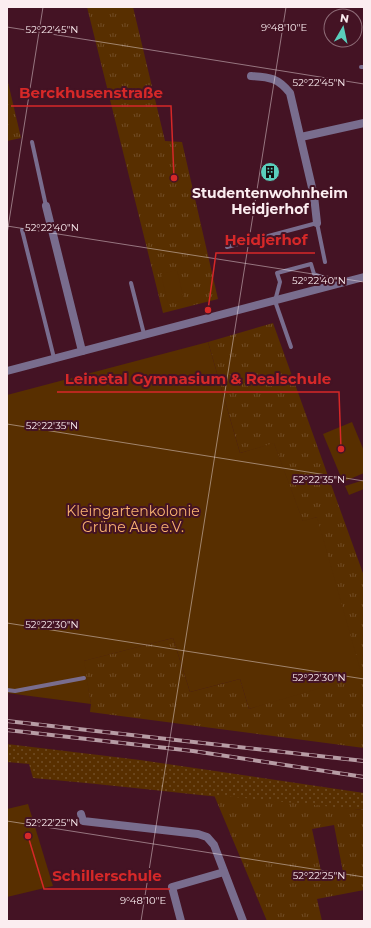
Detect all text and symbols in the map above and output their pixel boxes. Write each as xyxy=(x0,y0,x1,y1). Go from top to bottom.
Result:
north arrow xyxy=(323,8,363,48)
text: N xyxy=(339,11,350,26)
text: 9°48'10"E xyxy=(261,21,307,34)
text: 52°22'45"N xyxy=(26,23,78,36)
text: 52°22'45"N xyxy=(293,76,345,89)
callout: Berckhusenstraße xyxy=(11,79,171,106)
text: Berckhusenstraße xyxy=(19,83,163,102)
building icon: Studentenwohnheim Heidjerhof xyxy=(259,161,281,183)
place label: Studentenwohnheim Heidjerhof xyxy=(192,184,348,218)
text: 52°22'40"N xyxy=(25,221,79,234)
callout: Heidjerhof xyxy=(216,226,315,253)
text: Heidjerhof xyxy=(224,230,309,249)
text: 52°22'40"N xyxy=(292,274,346,287)
callout: Leinetal Gymnasium & Realschule xyxy=(57,365,339,392)
text: Leinetal Gymnasium & Realschule xyxy=(65,369,331,388)
text: 52°22'35"N xyxy=(26,419,78,432)
text: 52°22'35"N xyxy=(293,473,345,486)
park label: Kleingartenkolonie Grüne Aue e.V. xyxy=(66,502,200,536)
text: 52°22'30"N xyxy=(25,618,79,631)
text: 52°22'30"N xyxy=(292,671,346,684)
text: 52°22'25"N xyxy=(26,816,78,829)
callout: Schillerschule xyxy=(44,862,170,889)
text: Schillerschule xyxy=(52,866,162,885)
text: 52°22'25"N xyxy=(293,869,345,882)
text: 9°48'10"E xyxy=(120,894,166,907)

